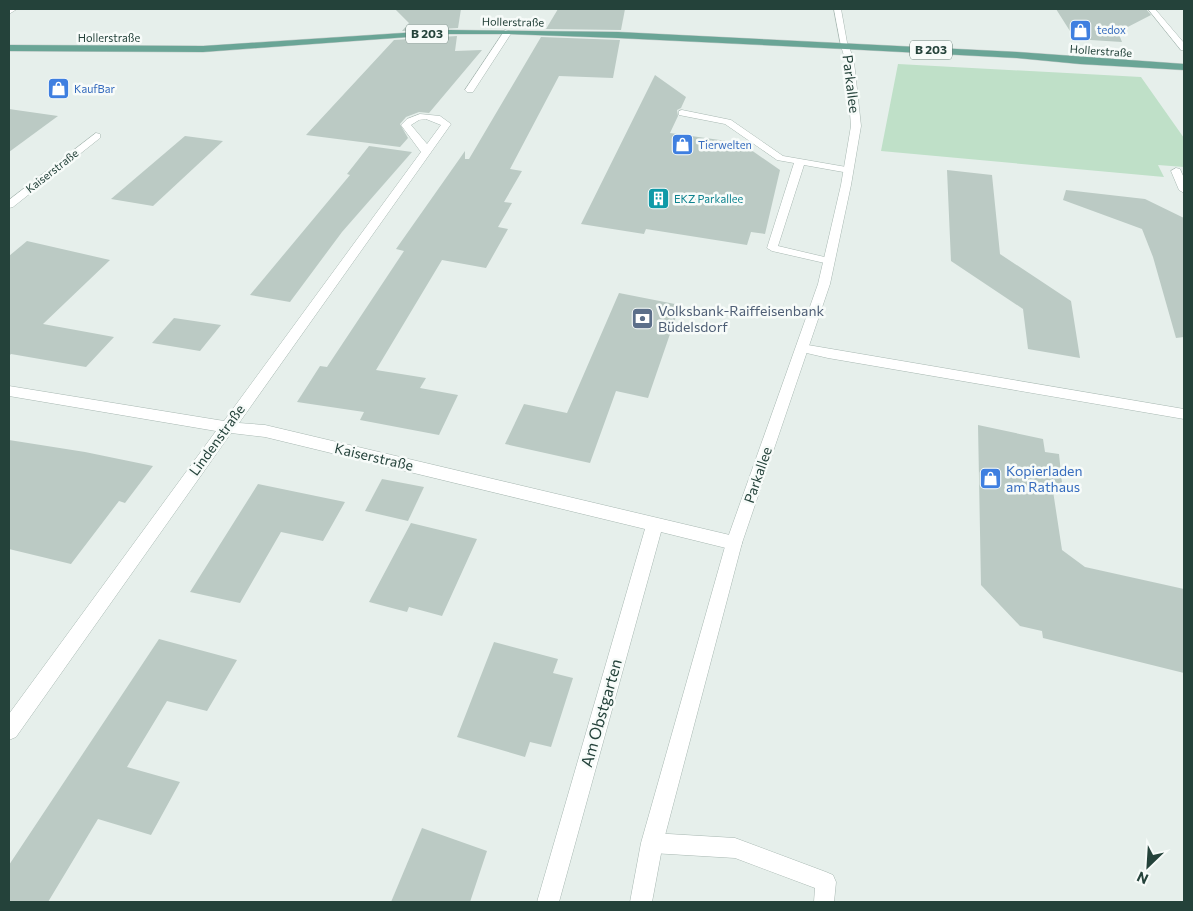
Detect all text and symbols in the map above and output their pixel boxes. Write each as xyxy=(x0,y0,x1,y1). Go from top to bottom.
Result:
street label: Hollerstraße xyxy=(482,14,545,29)
shop icon: tedox xyxy=(1069,18,1093,42)
place label: tedox xyxy=(1097,23,1126,36)
road number: B 203 xyxy=(406,24,448,44)
street label: Hollerstraße xyxy=(78,31,140,44)
road number: B 203 xyxy=(910,40,952,60)
street label: Hollerstraße xyxy=(1069,42,1133,59)
street label: Parkallee xyxy=(839,54,863,114)
shop icon: KaufBar xyxy=(46,77,70,101)
place label: KaufBar xyxy=(74,82,115,95)
shop icon: Tierwelten xyxy=(670,133,694,157)
place label: Tierwelten xyxy=(698,138,752,151)
street label: Kaiserstraße xyxy=(23,146,81,195)
building icon: EKZ Parkallee xyxy=(646,187,670,211)
place label: EKZ Parkallee xyxy=(674,192,744,205)
place label: Volksbank-Raiffeisenbank Büdelsdorf xyxy=(658,302,824,335)
bank icon: Volksbank-Raiffeisenbank Büdelsdorf xyxy=(630,307,654,331)
street label: Lindenstraße xyxy=(185,401,248,479)
street label: Kaiserstraße xyxy=(333,439,415,474)
street label: Parkallee xyxy=(740,444,775,505)
place label: Kopierladen am Rathaus xyxy=(1006,462,1083,495)
shop icon: Kopierladen am Rathaus xyxy=(978,467,1002,491)
street label: Am Obstgarten xyxy=(576,657,625,769)
north arrow xyxy=(1123,841,1173,891)
text: N xyxy=(1134,868,1151,888)

